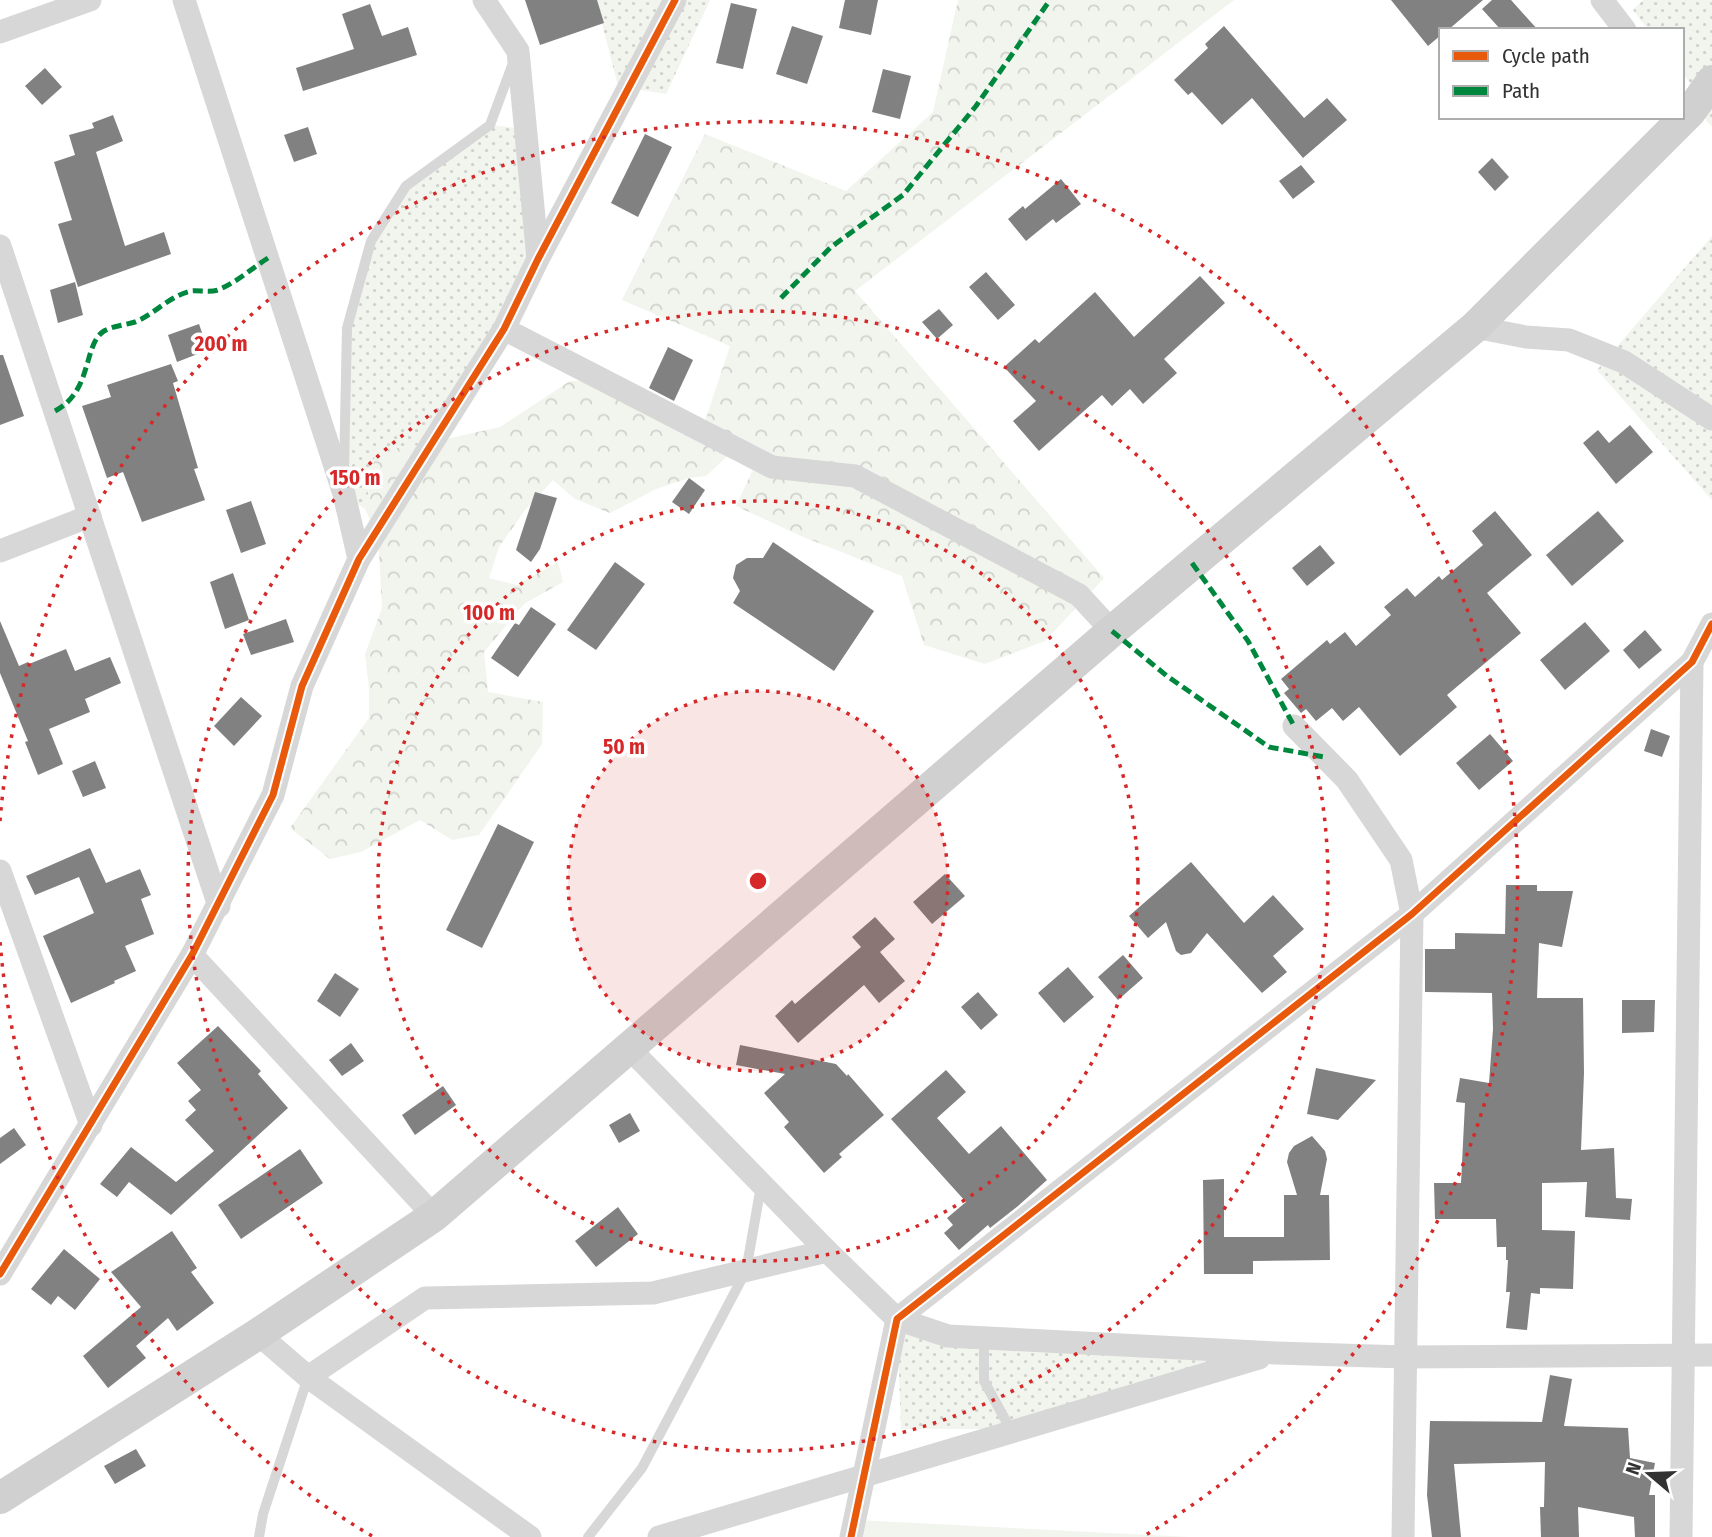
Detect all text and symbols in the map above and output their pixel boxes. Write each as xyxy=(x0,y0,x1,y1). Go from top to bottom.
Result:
legend xyxy=(1439,28,1684,119)
text: Cycle path xyxy=(1502,43,1590,69)
text: Path xyxy=(1502,78,1540,104)
text: 200 m xyxy=(193,331,248,357)
text: 150 m xyxy=(329,465,381,491)
text: 100 m xyxy=(463,600,515,626)
text: 50 m xyxy=(603,734,645,760)
centre of rings xyxy=(746,869,770,893)
north arrow xyxy=(1614,1439,1684,1509)
text: N xyxy=(1621,1459,1646,1478)

